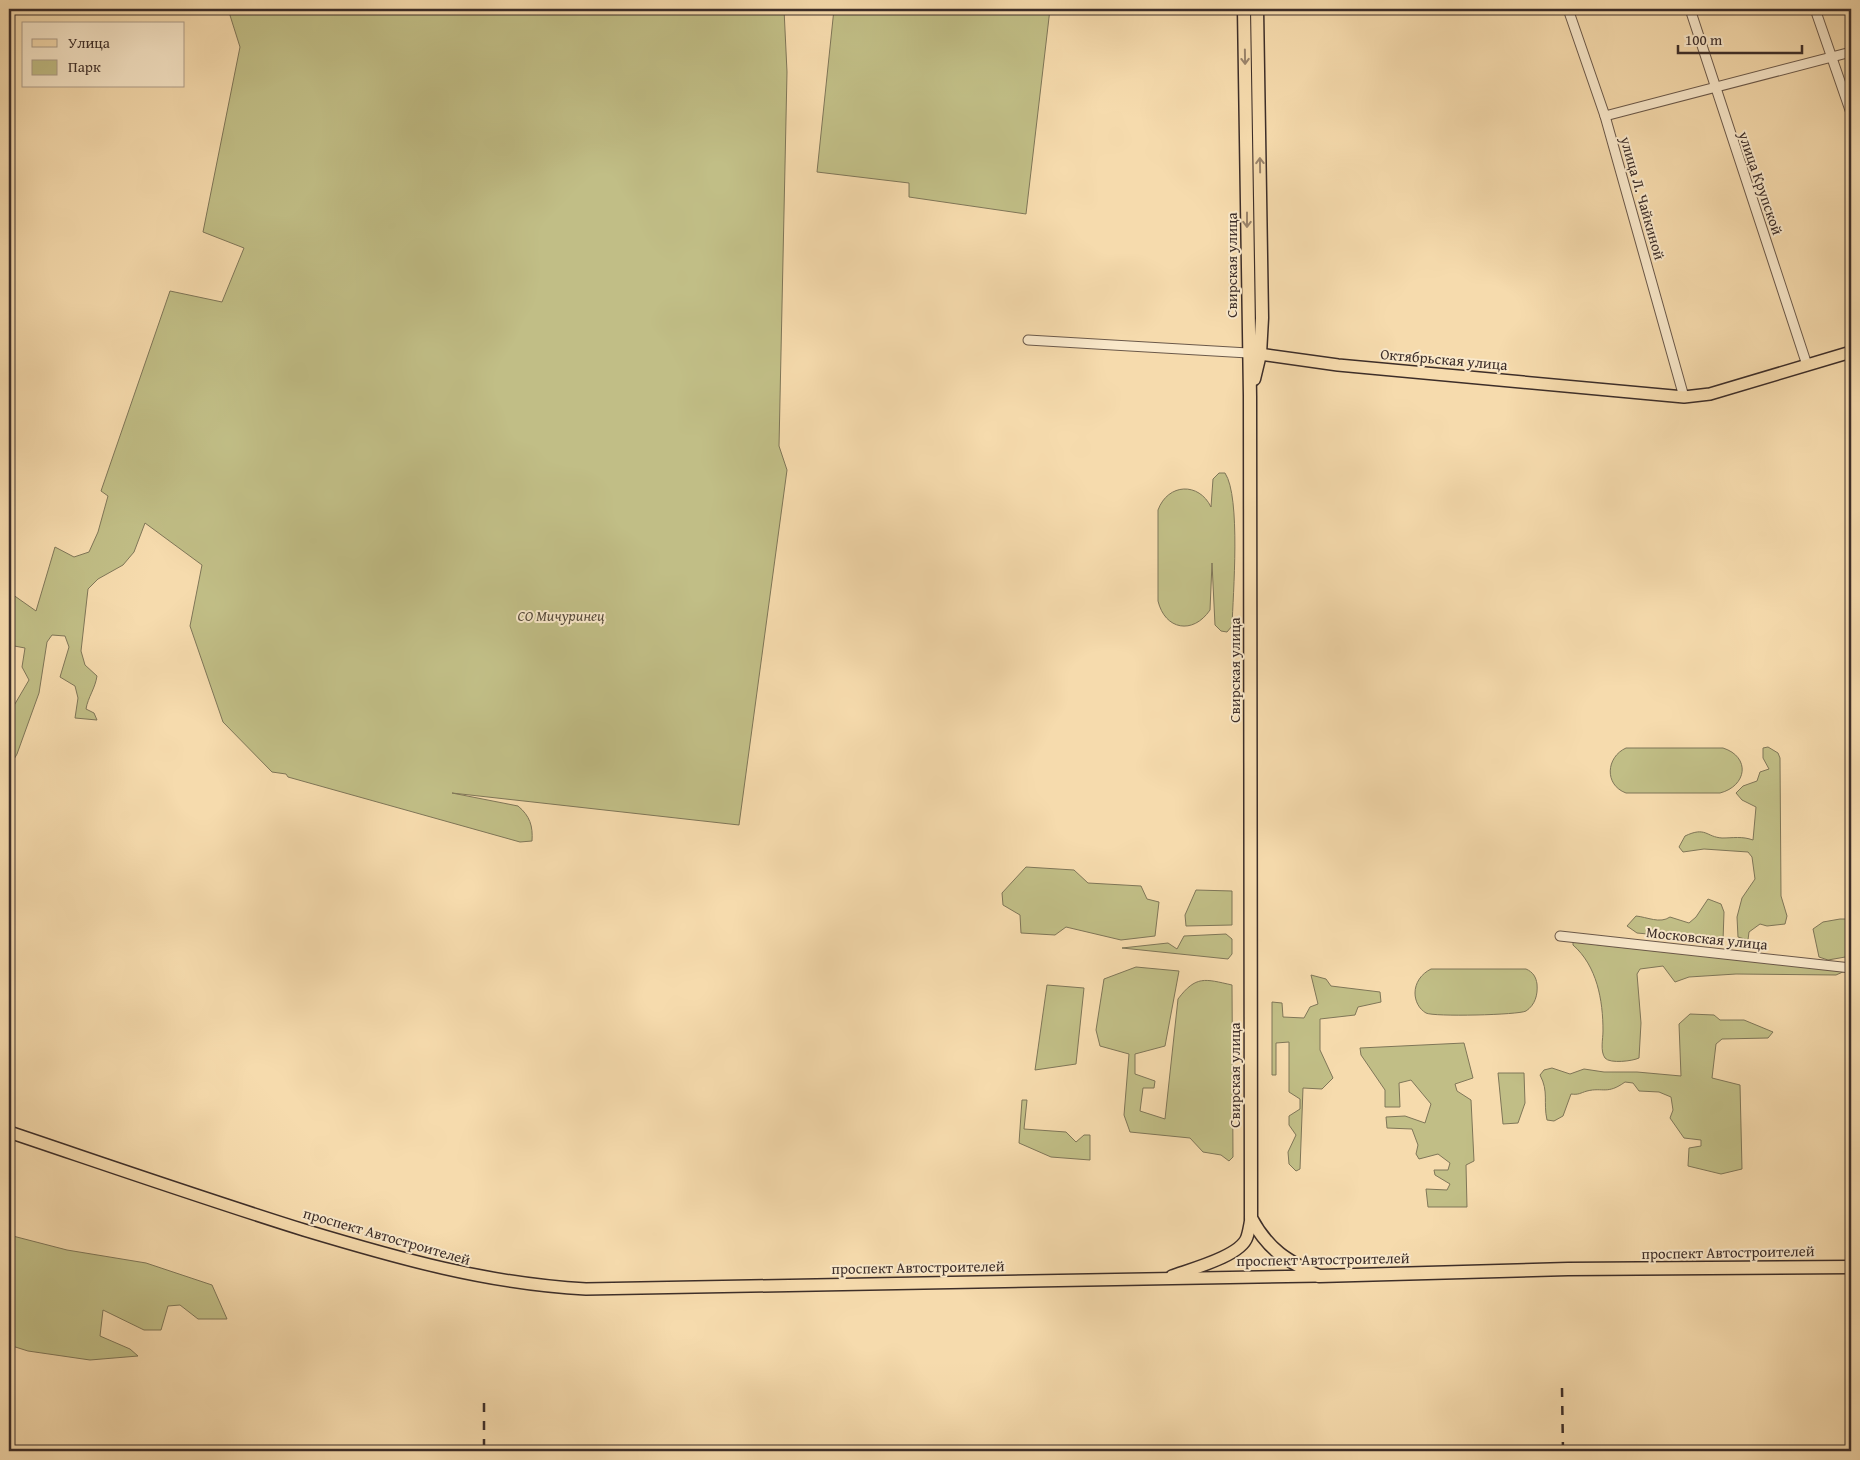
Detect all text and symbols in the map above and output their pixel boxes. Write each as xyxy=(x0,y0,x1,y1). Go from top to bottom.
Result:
legend xyxy=(22,22,185,88)
scale bar xyxy=(1678,22,1801,54)
text: 100 m xyxy=(1685,29,1723,50)
text: Улица xyxy=(68,32,111,53)
one-way arrow xyxy=(1240,49,1250,65)
text: Парк xyxy=(68,56,101,77)
street label: улица Крупской xyxy=(1733,127,1789,238)
street label: улица Л. Чайкиной xyxy=(1615,133,1671,262)
one-way arrow xyxy=(1255,157,1265,173)
street label: Свирская улица xyxy=(1221,211,1242,318)
one-way arrow xyxy=(1242,212,1252,228)
street label: Октябрьская улица xyxy=(1379,343,1509,375)
park label: СО Мичуринец xyxy=(517,605,605,626)
street label: Свирская улица xyxy=(1224,616,1245,723)
street label: Московская улица xyxy=(1645,921,1770,955)
street label: Свирская улица xyxy=(1224,1021,1245,1128)
street label: проспект Автостроителей xyxy=(301,1202,473,1270)
street label: проспект Автостроителей xyxy=(1641,1240,1815,1264)
street label: проспект Автостроителей xyxy=(1236,1247,1410,1271)
street label: проспект Автостроителей xyxy=(831,1255,1005,1279)

